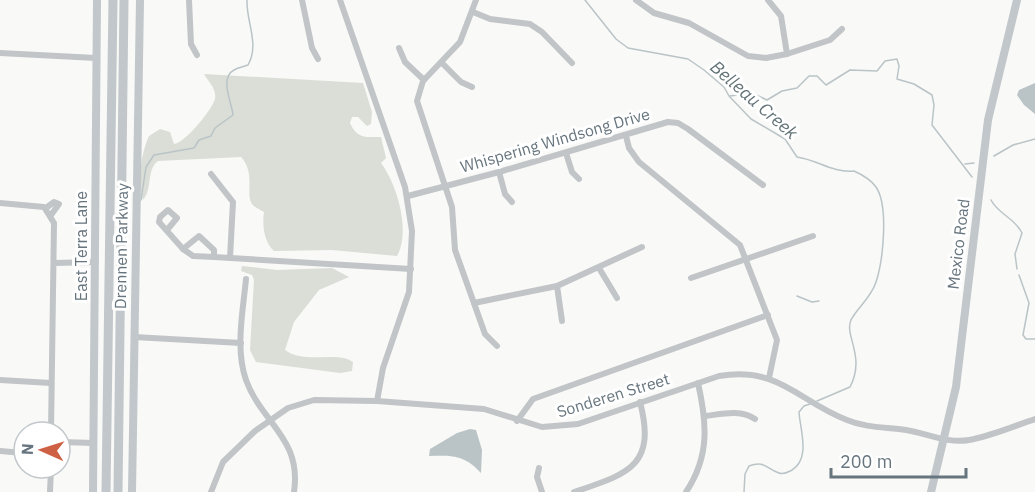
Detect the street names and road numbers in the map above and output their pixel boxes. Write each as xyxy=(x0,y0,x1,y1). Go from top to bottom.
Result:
street label: Whispering Windsong Drive xyxy=(458,103,652,177)
street label: Drennen Parkway xyxy=(110,183,132,309)
street label: East Terra Lane xyxy=(71,191,91,301)
street label: Mexico Road xyxy=(943,198,973,290)
street label: Sonderen Street xyxy=(554,368,672,422)

